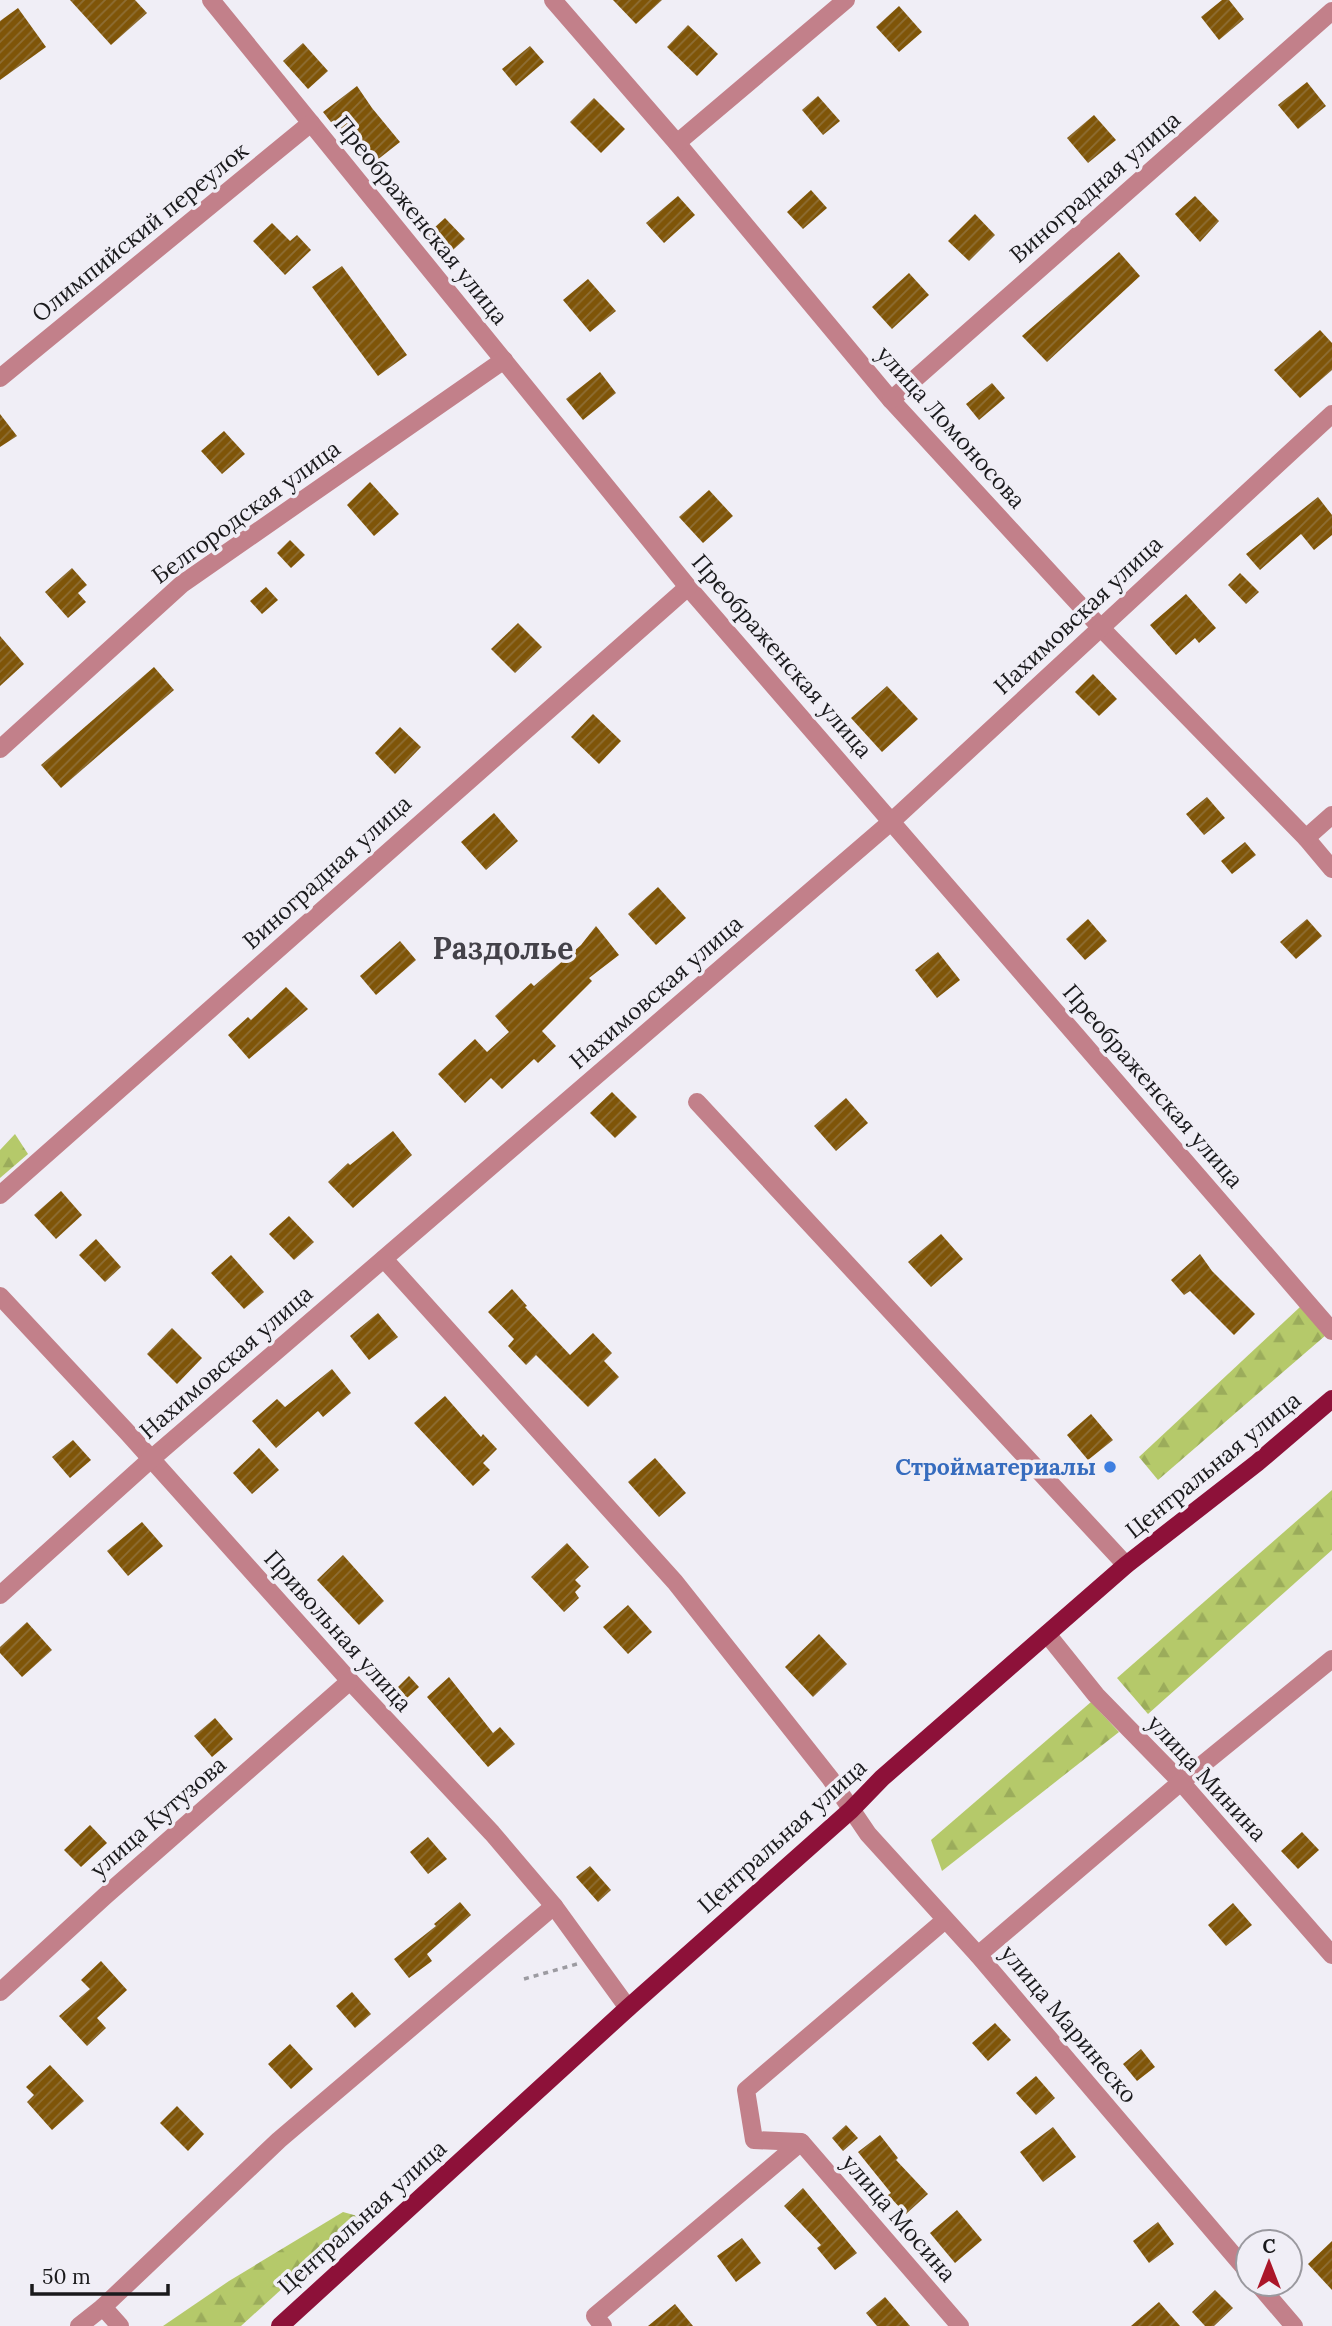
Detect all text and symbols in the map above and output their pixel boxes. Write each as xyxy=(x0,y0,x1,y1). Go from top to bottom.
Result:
street label: Виноградная улица xyxy=(1003,105,1186,269)
street label: Преображенская улица xyxy=(328,109,515,330)
street label: Олимпийский переулок xyxy=(26,135,254,328)
street label: улица Ломоносова xyxy=(871,339,1032,514)
street label: Белгородская улица xyxy=(146,433,346,590)
street label: Нахимовская улица xyxy=(987,529,1168,700)
street label: Преображенская улица xyxy=(686,548,879,764)
street label: Виноградная улица xyxy=(236,788,417,955)
street label: Нахимовская улица xyxy=(563,908,748,1075)
district label: Раздолье xyxy=(432,929,574,967)
street label: Преображенская улица xyxy=(1057,978,1250,1194)
street label: Нахимовская улица xyxy=(133,1278,318,1445)
street label: Центральная улица xyxy=(1119,1385,1306,1544)
place label: Стройматериалы xyxy=(895,1452,1096,1481)
marker: Стройматериалы xyxy=(1102,1459,1118,1475)
street label: Привольная улица xyxy=(258,1544,419,1717)
street label: улица Минина xyxy=(1141,1708,1274,1847)
street label: улица Кутузова xyxy=(84,1750,232,1884)
street label: Центральная улица xyxy=(691,1752,872,1919)
street label: улица Маринеско xyxy=(995,1939,1144,2109)
street label: Центральная улица xyxy=(271,2133,452,2300)
street label: улица Мосина xyxy=(836,2148,963,2288)
north arrow xyxy=(1234,2228,1304,2298)
text: С xyxy=(1262,2234,1276,2258)
scale bar xyxy=(32,2252,168,2296)
text: 50 m xyxy=(42,2263,91,2290)

